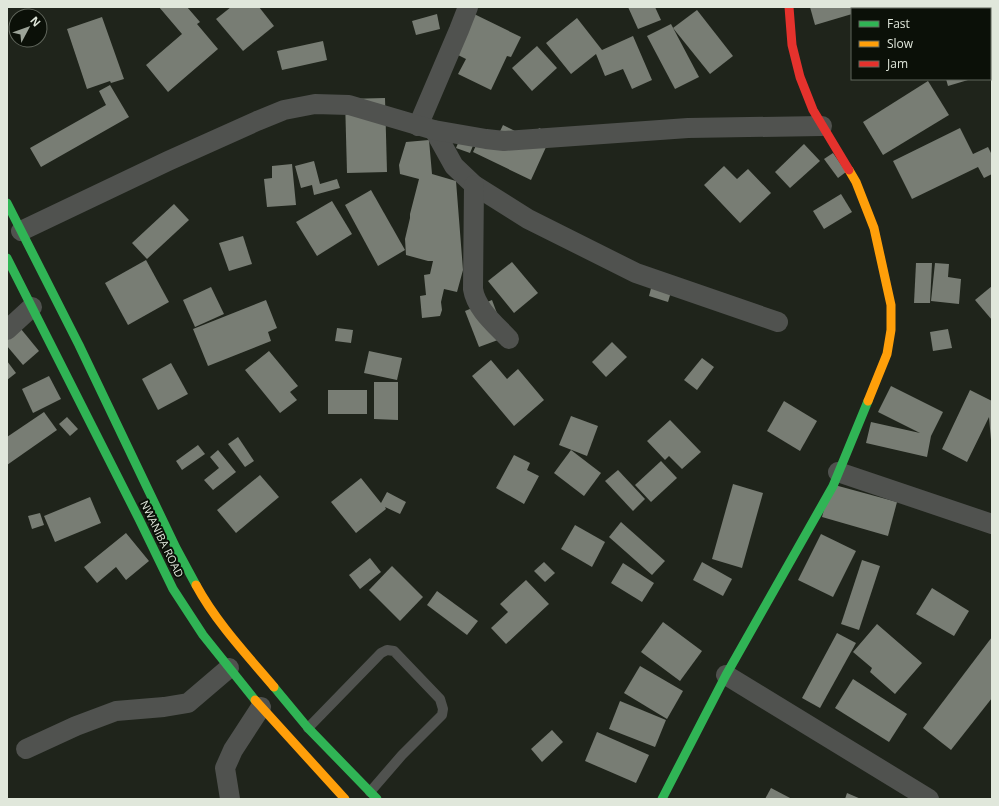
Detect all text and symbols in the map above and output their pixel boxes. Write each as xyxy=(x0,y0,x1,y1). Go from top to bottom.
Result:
north arrow xyxy=(8,8,48,48)
legend xyxy=(851,8,991,80)
text: N xyxy=(27,13,45,29)
text: Fast xyxy=(887,15,910,32)
text: Slow xyxy=(887,35,914,52)
text: Jam xyxy=(886,55,908,72)
street label: NWANIBA ROAD xyxy=(137,498,188,580)

